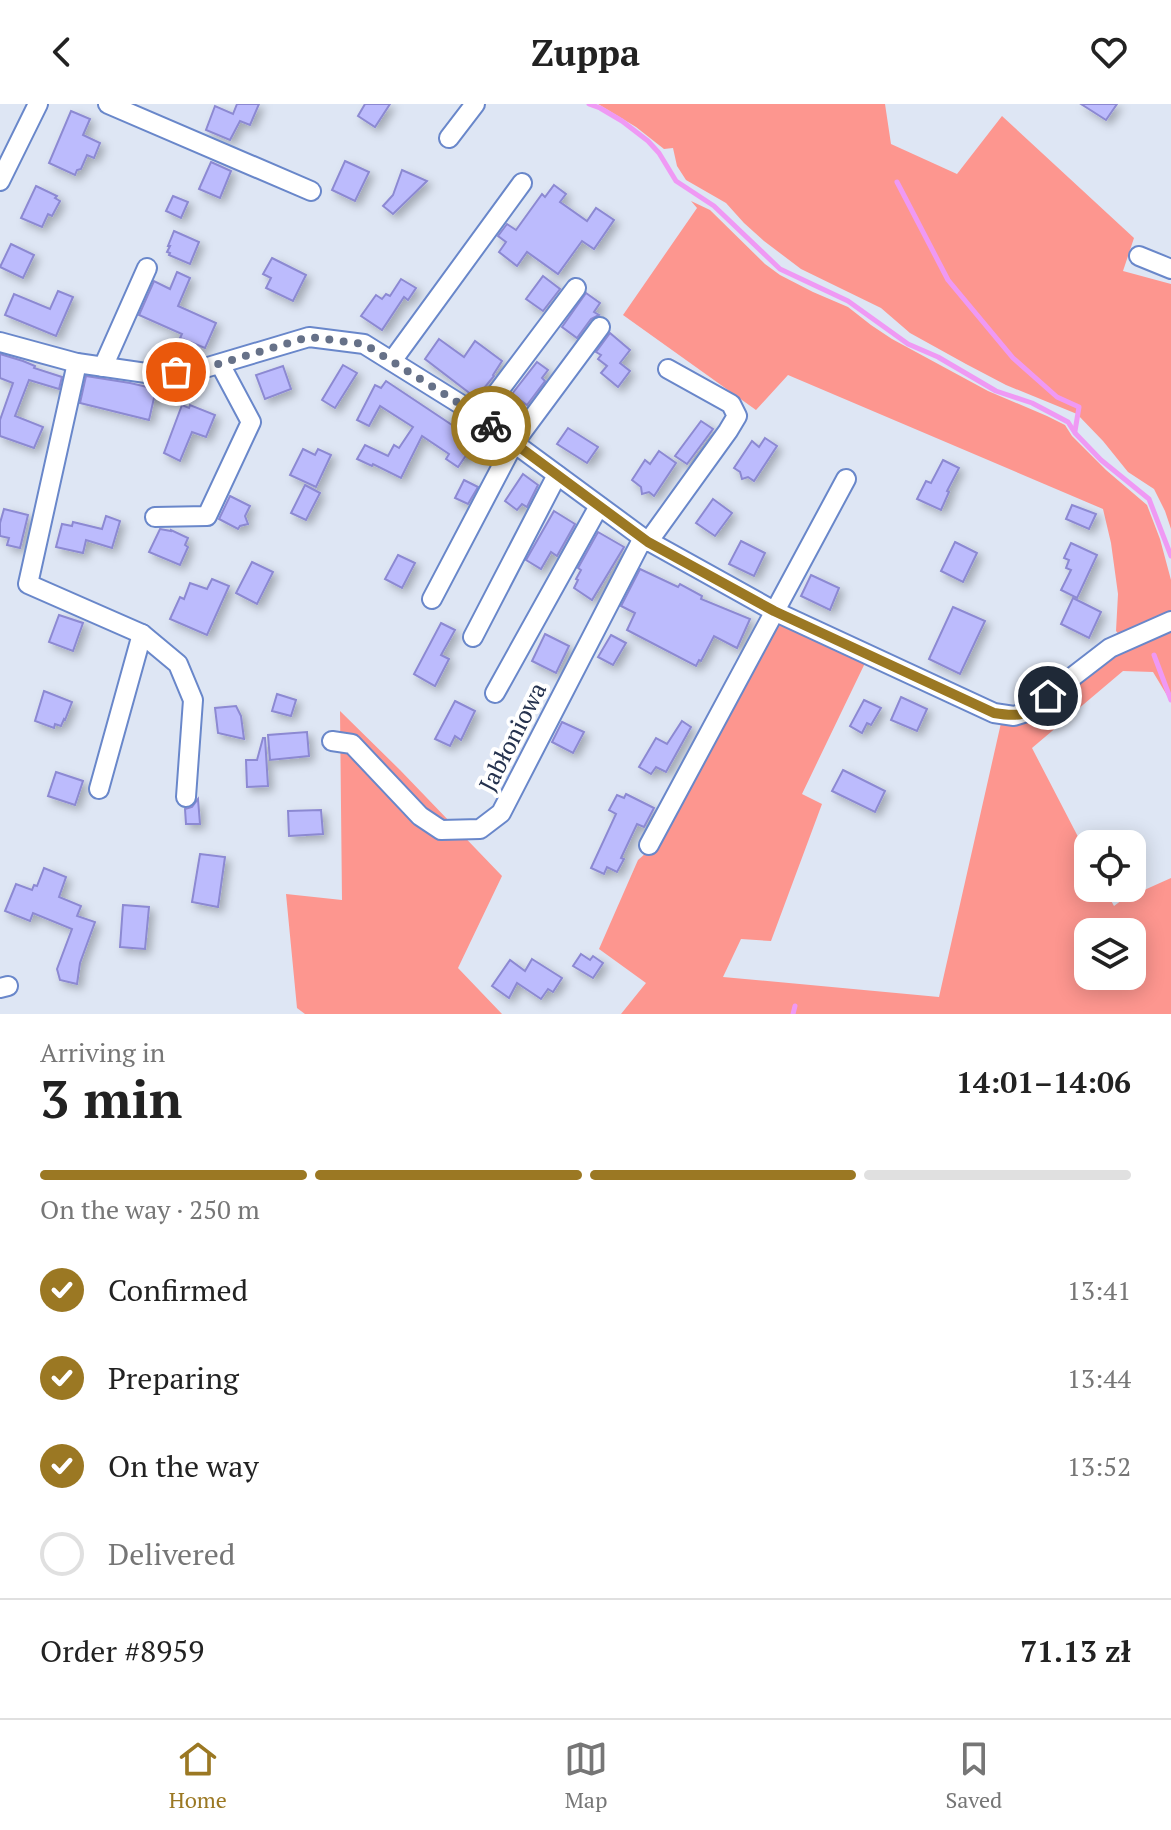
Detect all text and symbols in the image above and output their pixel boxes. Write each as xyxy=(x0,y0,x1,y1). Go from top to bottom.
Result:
text: Zuppa xyxy=(531,29,640,76)
icon: back xyxy=(40,30,84,74)
icon: heart xyxy=(1087,30,1131,74)
pin xyxy=(142,338,210,406)
icon: bag xyxy=(154,350,198,394)
courier xyxy=(451,386,531,466)
icon: bike xyxy=(469,404,513,448)
pin xyxy=(1014,662,1082,730)
icon: home xyxy=(1026,674,1070,718)
street label: Jabłoniowa xyxy=(471,676,553,797)
map controls xyxy=(1074,830,1146,990)
button: locate xyxy=(1074,830,1146,902)
button: layers xyxy=(1074,918,1146,990)
text: Arriving in xyxy=(40,1035,165,1069)
text: 14:01–14:06 xyxy=(956,1062,1131,1102)
text: 3 min xyxy=(40,1064,182,1133)
text: On the way · 250 m xyxy=(40,1192,260,1226)
icon: check xyxy=(40,1268,84,1312)
text: Confirmed xyxy=(108,1270,248,1310)
text: 13:41 xyxy=(1067,1273,1131,1307)
icon: check xyxy=(40,1356,84,1400)
text: Preparing xyxy=(108,1358,239,1398)
text: 13:44 xyxy=(1067,1361,1131,1395)
icon: check xyxy=(40,1444,84,1488)
text: On the way xyxy=(108,1446,259,1486)
text: 13:52 xyxy=(1067,1449,1131,1483)
text: Delivered xyxy=(108,1534,235,1574)
text: Order #8959 xyxy=(40,1631,204,1671)
text: 71.13 zł xyxy=(1020,1631,1131,1671)
tab: Home xyxy=(169,1737,227,1814)
tab: Map xyxy=(564,1737,608,1814)
tab: Saved xyxy=(945,1737,1002,1814)

